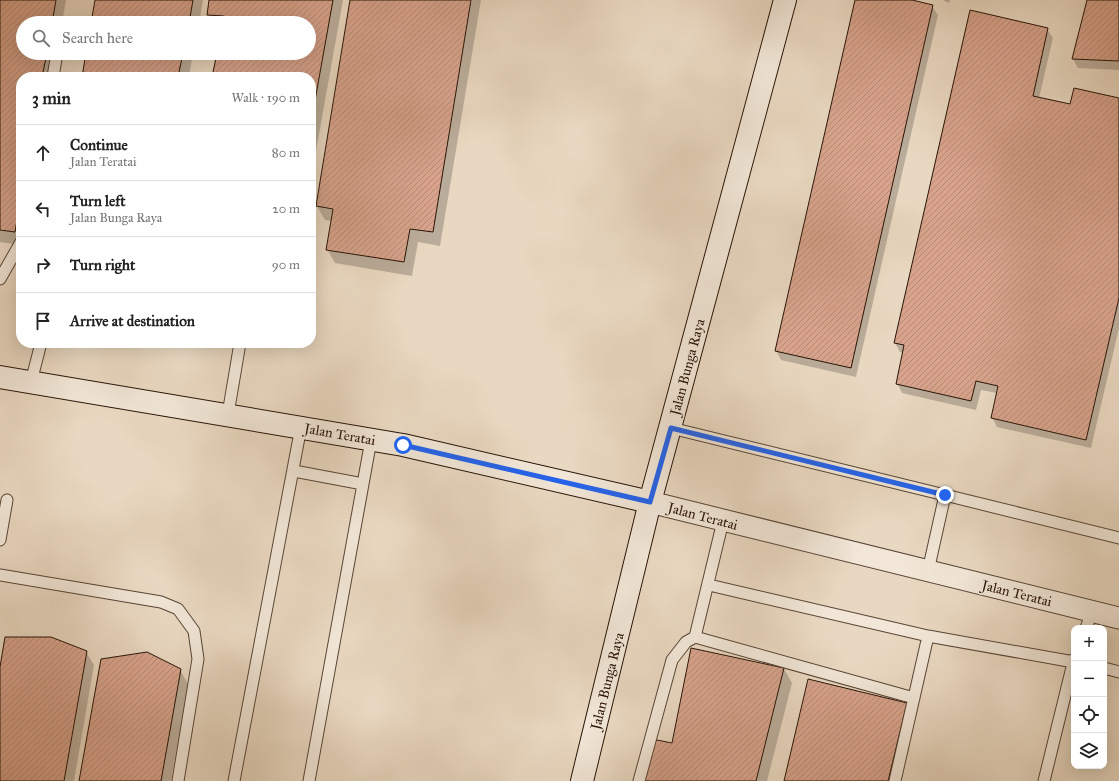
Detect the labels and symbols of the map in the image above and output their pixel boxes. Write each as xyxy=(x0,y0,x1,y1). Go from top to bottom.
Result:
street label: Jalan Bunga Raya xyxy=(666,317,710,419)
street label: Jalan Teratai xyxy=(301,420,377,450)
route start xyxy=(394,436,412,454)
route end xyxy=(936,486,954,504)
street label: Jalan Teratai xyxy=(664,498,740,535)
street label: Jalan Teratai xyxy=(978,576,1054,611)
street label: Jalan Bunga Raya xyxy=(587,631,629,734)

